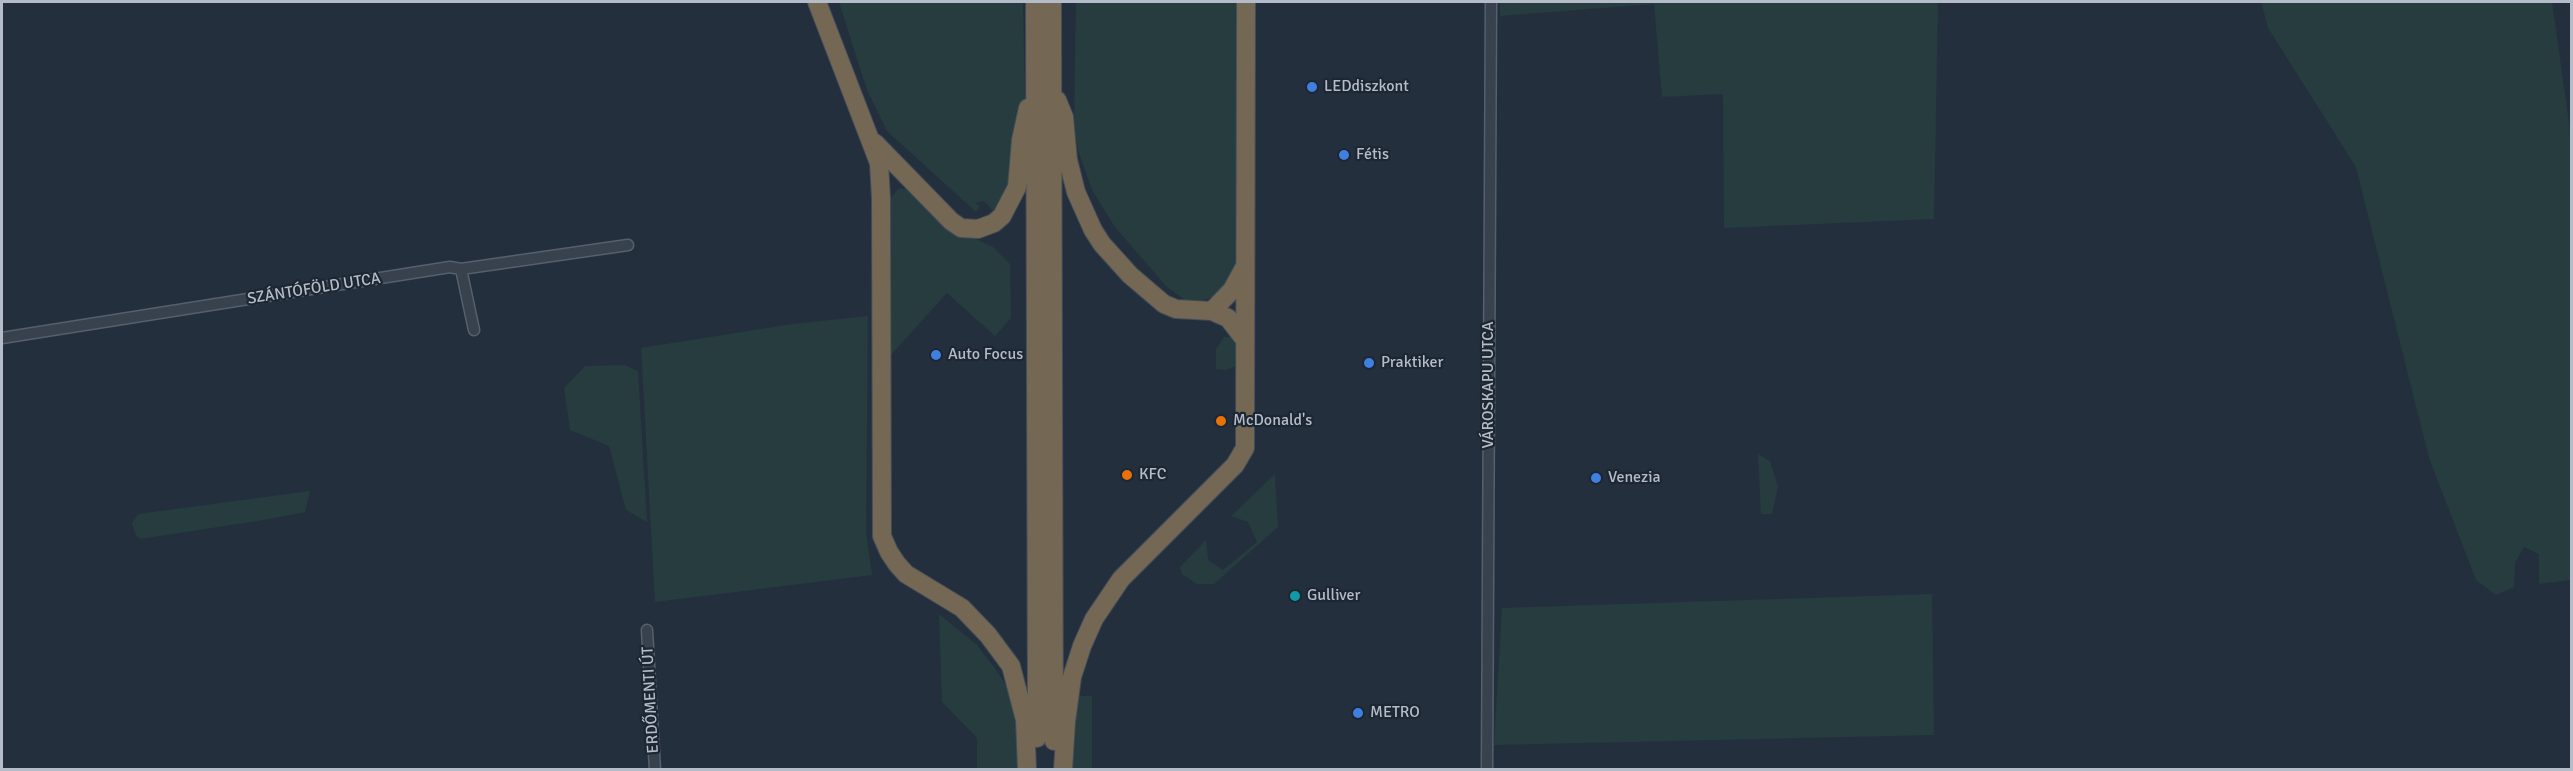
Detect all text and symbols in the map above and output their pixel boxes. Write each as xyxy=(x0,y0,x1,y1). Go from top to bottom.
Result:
place label: LEDdiszkont xyxy=(1324,77,1409,97)
marker: LEDdiszkont xyxy=(1305,80,1319,94)
place label: Fétis xyxy=(1356,145,1389,165)
marker: Fétis xyxy=(1337,148,1351,162)
street label: SZÁNTÓFÖLD UTCA xyxy=(246,269,382,309)
street label: VÁROSKAPU UTCA xyxy=(1479,321,1499,449)
place label: Auto Focus xyxy=(948,345,1023,365)
marker: Auto Focus xyxy=(929,348,943,362)
place label: Praktiker xyxy=(1381,353,1443,373)
marker: Praktiker xyxy=(1362,356,1376,370)
place label: McDonald's xyxy=(1233,411,1312,431)
marker: McDonald's xyxy=(1214,414,1228,428)
place label: KFC xyxy=(1139,465,1166,485)
marker: KFC xyxy=(1120,468,1134,482)
place label: Venezia xyxy=(1608,468,1661,488)
marker: Venezia xyxy=(1589,471,1603,485)
place label: Gulliver xyxy=(1307,586,1360,606)
marker: Gulliver xyxy=(1288,589,1302,603)
street label: ERDŐMENTI ÚT xyxy=(639,646,663,754)
place label: METRO xyxy=(1370,703,1420,723)
marker: METRO xyxy=(1351,706,1365,720)

